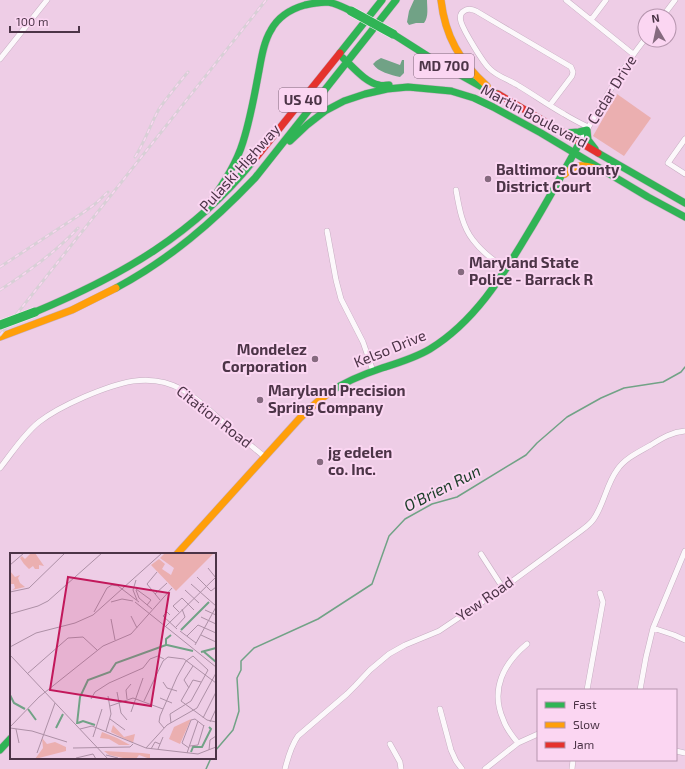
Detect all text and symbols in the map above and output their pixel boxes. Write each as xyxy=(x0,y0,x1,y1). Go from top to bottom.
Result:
scale bar xyxy=(10,8,79,34)
north arrow xyxy=(637,8,677,48)
text: N xyxy=(650,11,660,25)
text: 100 m xyxy=(16,14,48,28)
street label: Cedar Drive xyxy=(583,52,639,127)
road number: MD 700 xyxy=(414,54,474,78)
street label: Martin Boulevard xyxy=(478,79,591,151)
road number: US 40 xyxy=(279,88,327,112)
street label: Pulaski Highway xyxy=(195,120,283,215)
place label: Baltimore County District Court xyxy=(496,160,620,195)
marker: Baltimore County District Court xyxy=(483,174,493,184)
place label: Maryland State Police - Barrack R xyxy=(469,253,593,288)
marker: Maryland State Police - Barrack R xyxy=(456,267,466,277)
street label: Kelso Drive xyxy=(351,325,428,371)
place label: Mondelez Corporation xyxy=(222,340,307,375)
marker: Mondelez Corporation xyxy=(310,354,320,364)
street label: Citation Road xyxy=(173,381,256,451)
place label: Maryland Precision Spring Company xyxy=(268,381,406,417)
marker: Maryland Precision Spring Company xyxy=(255,395,265,405)
place label: jg edelen co. Inc. xyxy=(328,443,392,478)
marker: jg edelen co. Inc. xyxy=(315,457,325,467)
water label: O'Brien Run xyxy=(400,460,483,515)
inset map xyxy=(10,553,216,759)
street label: Yew Road xyxy=(452,572,516,624)
legend xyxy=(537,689,677,761)
text: Fast xyxy=(573,697,597,711)
text: Slow xyxy=(573,717,600,731)
text: Jam xyxy=(573,737,594,751)

